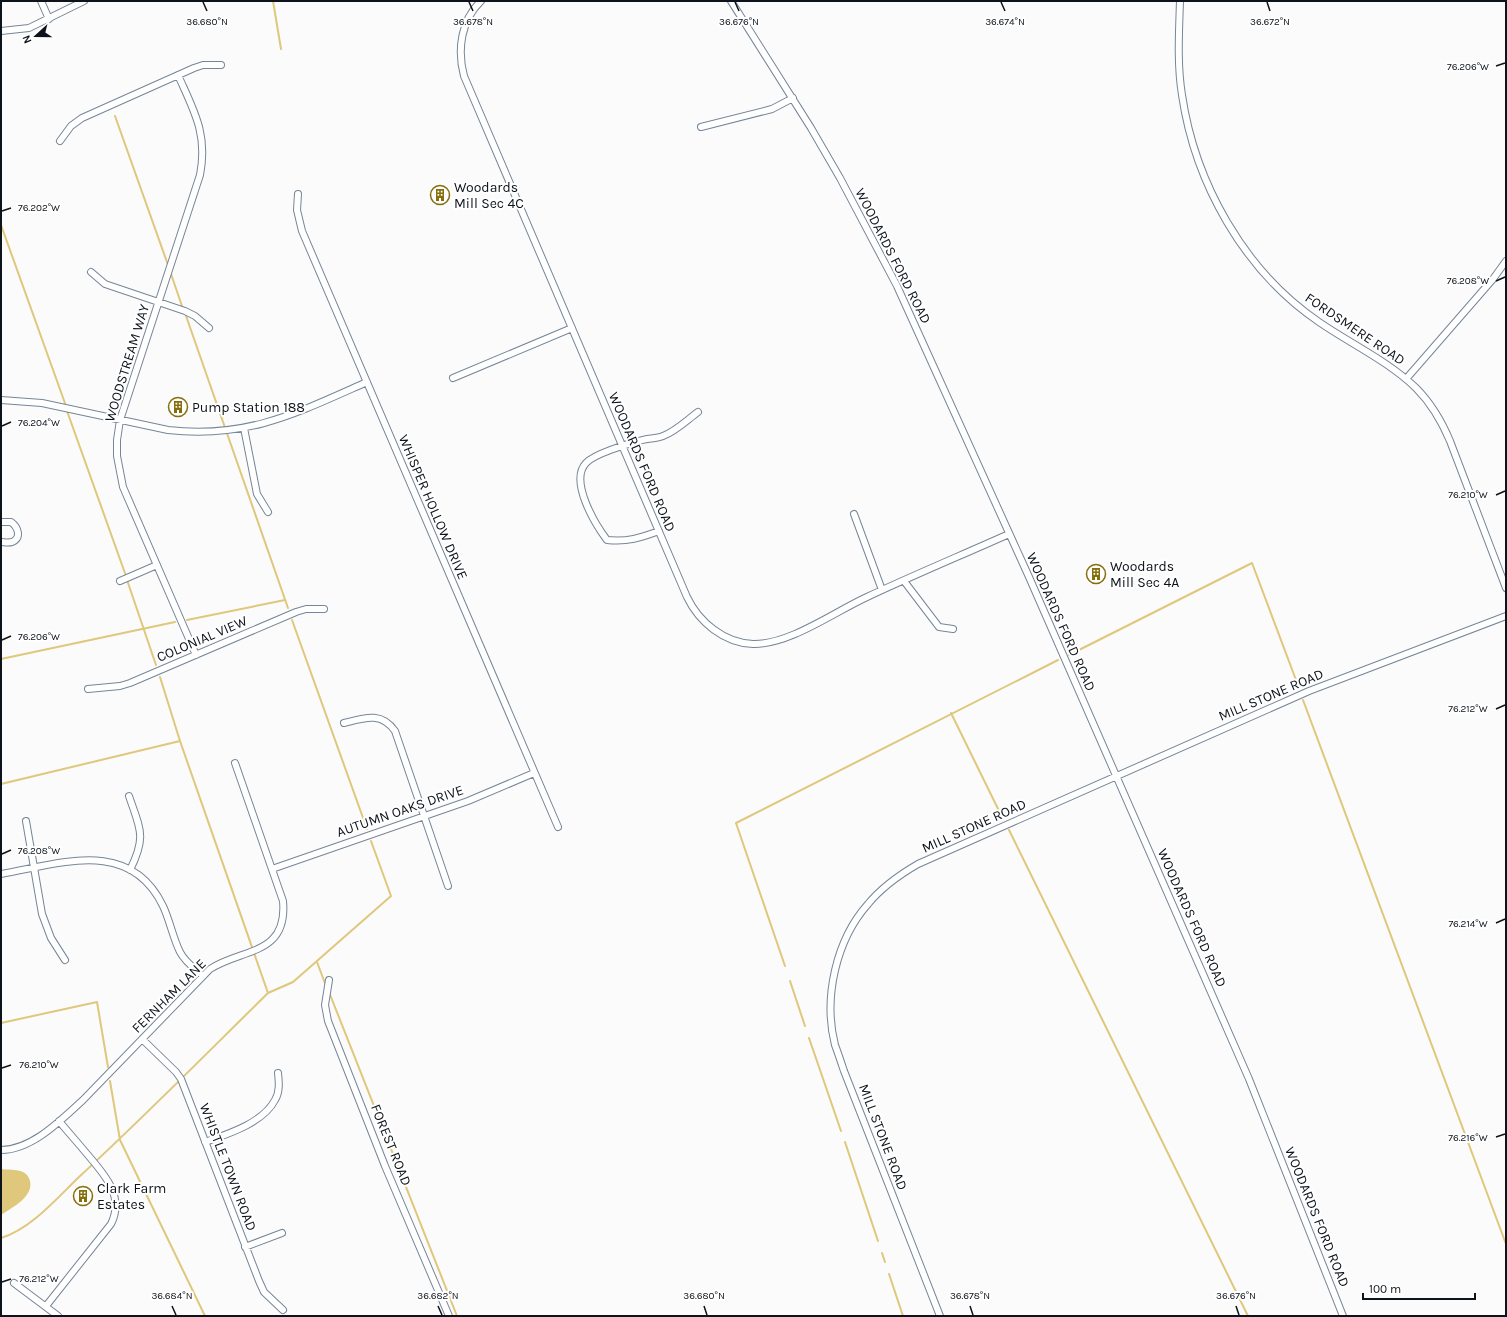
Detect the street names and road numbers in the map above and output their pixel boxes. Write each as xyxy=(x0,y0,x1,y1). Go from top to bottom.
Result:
street label: WOODARDS FORD ROAD xyxy=(851,185,935,327)
street label: FORDSMERE ROAD xyxy=(1302,289,1408,369)
street label: WOODSTREAM WAY xyxy=(101,302,153,424)
street label: WOODARDS FORD ROAD xyxy=(605,390,679,534)
street label: WHISPER HOLLOW DRIVE xyxy=(395,432,471,582)
street label: WOODARDS FORD ROAD xyxy=(1023,550,1099,694)
street label: COLONIAL VIEW xyxy=(154,612,250,666)
street label: MILL STONE ROAD xyxy=(1216,665,1326,725)
street label: AUTUMN OAKS DRIVE xyxy=(334,781,466,841)
street label: MILL STONE ROAD xyxy=(919,795,1029,857)
street label: WOODARDS FORD ROAD xyxy=(1154,846,1230,990)
street label: FERNHAM LANE xyxy=(128,955,210,1037)
street label: MILL STONE ROAD xyxy=(855,1081,911,1193)
street label: WHISTLE TOWN ROAD xyxy=(196,1101,260,1233)
street label: FOREST ROAD xyxy=(367,1102,415,1188)
street label: WOODARDS FORD ROAD xyxy=(1281,1144,1353,1290)

